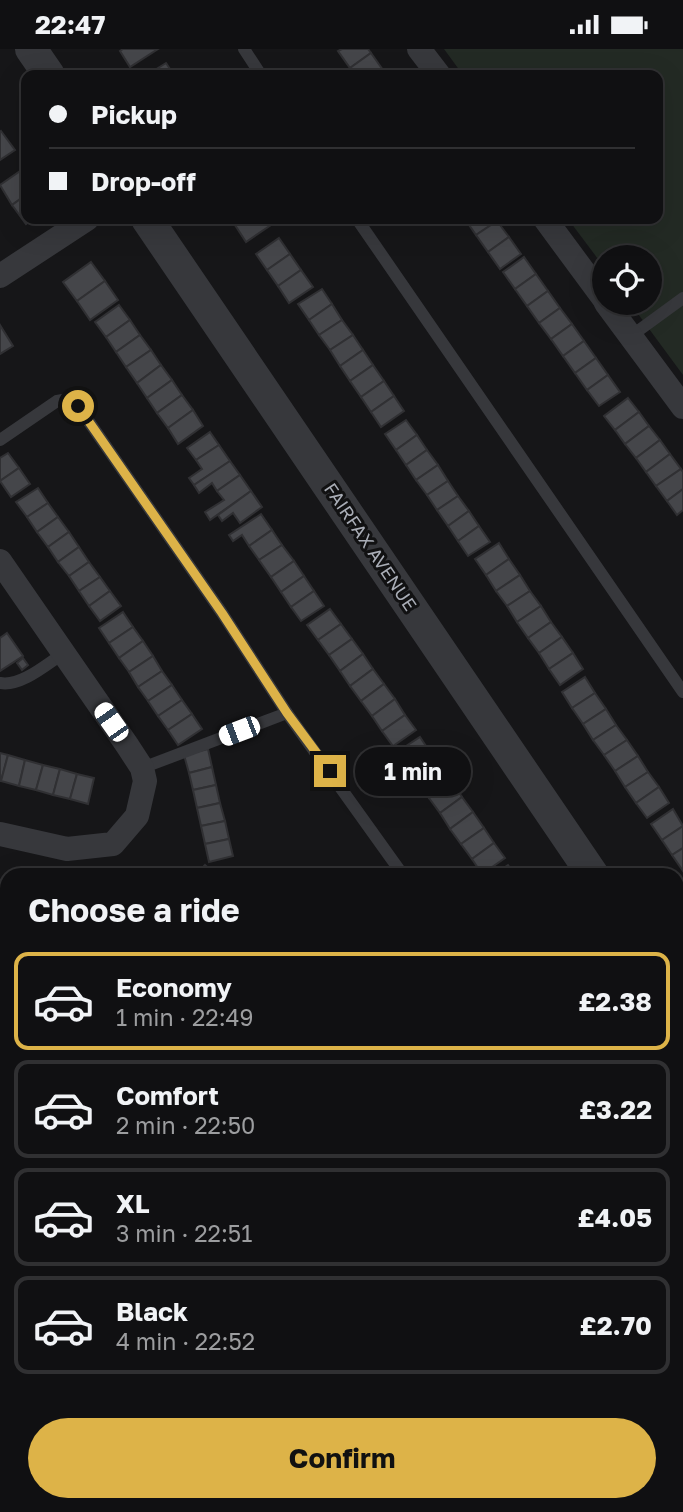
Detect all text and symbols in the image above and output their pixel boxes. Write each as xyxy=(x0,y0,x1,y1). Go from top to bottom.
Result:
text: 22:47 xyxy=(35,9,105,40)
text: Pickup xyxy=(91,99,177,130)
text: Drop-off xyxy=(91,166,196,197)
map controls xyxy=(592,245,662,315)
button: locate xyxy=(592,245,662,315)
route start xyxy=(62,390,94,422)
street label: FAIRFAX AVENUE xyxy=(320,478,422,614)
car xyxy=(91,699,132,745)
car xyxy=(216,714,263,748)
callout: 1 min xyxy=(354,747,470,795)
route end xyxy=(314,755,346,787)
text: 1 min xyxy=(384,757,442,785)
text: Choose a ride xyxy=(28,891,240,929)
icon: car xyxy=(32,970,95,1033)
text: Economy xyxy=(116,972,232,1003)
text: £2.38 xyxy=(578,986,652,1017)
text: 1 min · 22:49 xyxy=(116,1003,254,1031)
icon: car xyxy=(32,1078,95,1141)
text: Comfort xyxy=(116,1080,219,1111)
text: £3.22 xyxy=(579,1094,652,1125)
text: 2 min · 22:50 xyxy=(116,1111,255,1139)
icon: car xyxy=(32,1186,95,1249)
text: XL xyxy=(116,1188,150,1219)
text: £4.05 xyxy=(578,1202,652,1233)
text: 3 min · 22:51 xyxy=(116,1219,252,1247)
icon: car xyxy=(32,1294,95,1357)
text: Black xyxy=(116,1296,188,1327)
text: £2.70 xyxy=(580,1310,652,1341)
text: 4 min · 22:52 xyxy=(116,1327,255,1355)
button: Confirm xyxy=(28,1418,656,1498)

